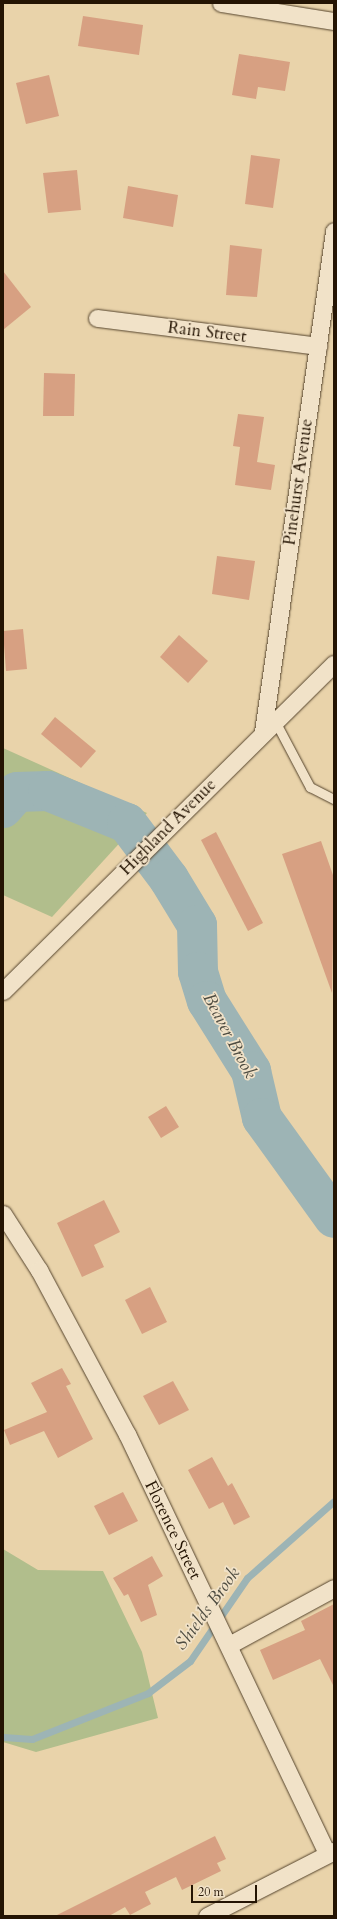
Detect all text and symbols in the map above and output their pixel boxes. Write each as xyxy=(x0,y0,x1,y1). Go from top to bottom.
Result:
street label: Rain Street xyxy=(167,317,247,347)
street label: Pinehurst Avenue xyxy=(279,417,317,547)
street label: Highland Avenue xyxy=(116,775,220,879)
water label: Beaver Brook xyxy=(197,989,261,1083)
street label: Florence Street xyxy=(140,1477,206,1583)
water label: Shields Brook xyxy=(171,1564,245,1654)
scale bar xyxy=(193,1877,259,1903)
text: 20 m xyxy=(198,1884,224,1900)

